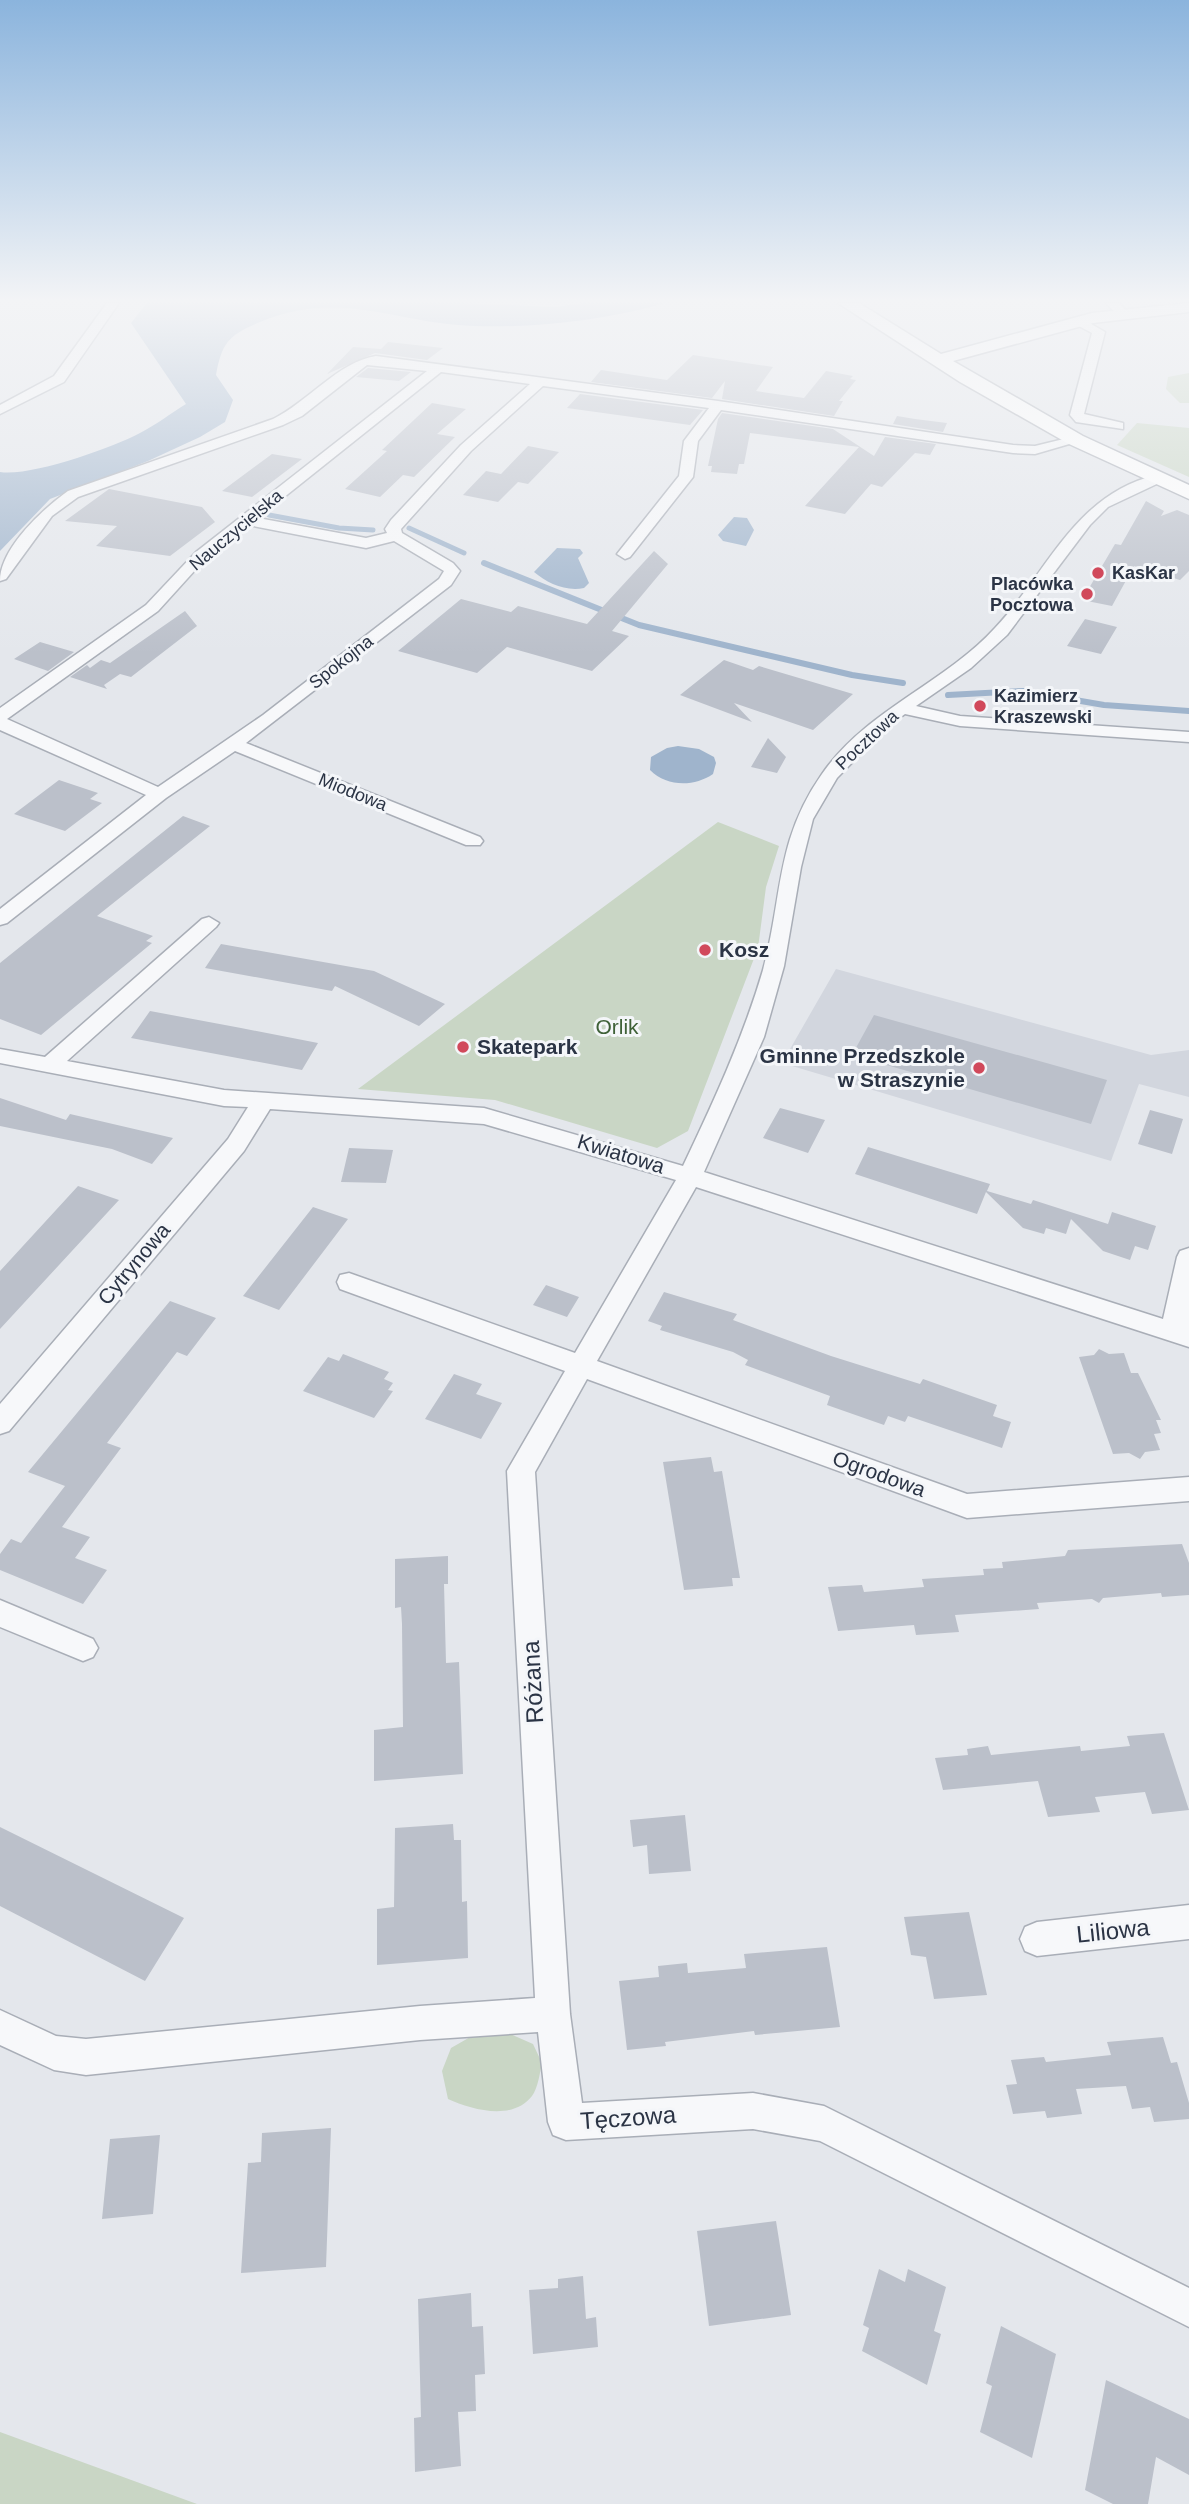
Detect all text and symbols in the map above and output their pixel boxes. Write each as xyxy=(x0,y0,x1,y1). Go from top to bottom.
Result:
street label: Nauczycielska xyxy=(186,485,287,575)
place label: KasKar xyxy=(1112,563,1175,583)
marker: KasKar xyxy=(1090,565,1106,581)
place label: Placówka Pocztowa xyxy=(990,574,1074,615)
marker: Placówka Pocztowa xyxy=(1079,586,1095,602)
street label: Spokojna xyxy=(305,630,378,693)
place label: Kazimierz Kraszewski xyxy=(994,686,1092,727)
marker: Kazimierz Kraszewski xyxy=(972,698,988,714)
street label: Pocztowa xyxy=(832,705,903,774)
street label: Miodowa xyxy=(316,769,391,815)
place label: Kosz xyxy=(719,938,769,961)
marker: Kosz xyxy=(697,942,713,958)
park label: Orlik xyxy=(595,1015,639,1038)
place label: Skatepark xyxy=(477,1035,578,1058)
marker: Skatepark xyxy=(455,1039,471,1055)
place label: Gminne Przedszkole w Straszynie xyxy=(760,1044,965,1091)
marker: Gminne Przedszkole w Straszynie xyxy=(971,1060,987,1076)
street label: Kwiatowa xyxy=(575,1129,668,1178)
street label: Cytrynowa xyxy=(93,1218,175,1309)
street label: Ogrodowa xyxy=(830,1446,929,1501)
street label: Różana xyxy=(517,1639,548,1724)
street label: Liliowa xyxy=(1075,1913,1151,1948)
street label: Tęczowa xyxy=(579,2101,677,2134)

